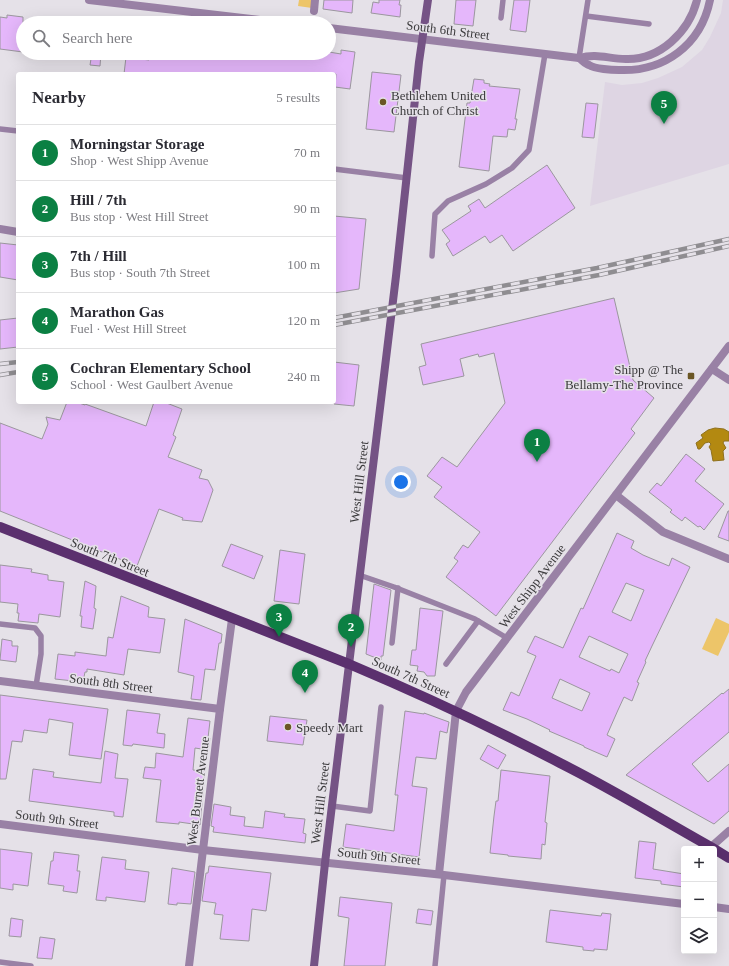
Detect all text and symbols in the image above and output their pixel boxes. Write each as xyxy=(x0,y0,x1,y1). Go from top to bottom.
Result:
search box xyxy=(16,16,336,60)
street label: South 6th Street xyxy=(406,17,491,43)
icon: search xyxy=(30,27,52,49)
text: Search here xyxy=(62,30,132,46)
text: Nearby xyxy=(32,88,86,107)
place label: Bethlehem United Church of Christ xyxy=(391,88,486,118)
text: 5 results xyxy=(276,90,320,105)
pin: 5 xyxy=(651,91,677,124)
marker: Bethlehem United Church of Christ xyxy=(378,97,388,107)
text: Morningstar Storage xyxy=(70,136,204,152)
text: 1 xyxy=(42,145,48,160)
text: 70 m xyxy=(294,145,320,160)
text: Shop · West Shipp Avenue xyxy=(70,153,209,168)
text: Hill / 7th xyxy=(70,192,127,208)
text: 2 xyxy=(42,201,48,216)
text: 90 m xyxy=(294,201,320,216)
text: Bus stop · West Hill Street xyxy=(70,209,208,224)
text: 7th / Hill xyxy=(70,248,127,264)
text: 3 xyxy=(42,257,48,272)
text: 100 m xyxy=(287,257,320,272)
text: Bus stop · South 7th Street xyxy=(70,265,210,280)
text: Marathon Gas xyxy=(70,304,164,320)
text: 4 xyxy=(42,313,48,328)
text: 120 m xyxy=(287,313,320,328)
text: Fuel · West Hill Street xyxy=(70,321,186,336)
text: Cochran Elementary School xyxy=(70,360,251,376)
place label: Shipp @ The Bellamy-The Province xyxy=(565,362,683,392)
text: 5 xyxy=(42,369,48,384)
text: 240 m xyxy=(287,369,320,384)
marker: Shipp @ The Bellamy-The Province xyxy=(686,371,696,381)
text: School · West Gaulbert Avenue xyxy=(70,377,233,392)
pin: 1 xyxy=(524,429,550,462)
street label: West Hill Street xyxy=(347,440,372,524)
your location xyxy=(391,472,411,492)
street label: South 7th Street xyxy=(68,534,152,580)
street label: West Shipp Avenue xyxy=(496,541,569,631)
pin: 3 xyxy=(266,604,292,637)
pin: 2 xyxy=(338,614,364,647)
street label: South 7th Street xyxy=(370,653,453,701)
pin: 4 xyxy=(292,660,318,693)
street label: South 8th Street xyxy=(69,670,154,696)
place label: Speedy Mart xyxy=(296,720,363,735)
marker: Speedy Mart xyxy=(283,722,293,732)
street label: West Burnett Avenue xyxy=(184,735,212,846)
street label: West Hill Street xyxy=(308,761,333,845)
street label: South 9th Street xyxy=(15,806,100,832)
street label: South 9th Street xyxy=(337,844,422,868)
map controls xyxy=(681,846,717,954)
button: + xyxy=(681,846,717,882)
button: − xyxy=(681,882,717,918)
button: layers xyxy=(681,918,717,954)

